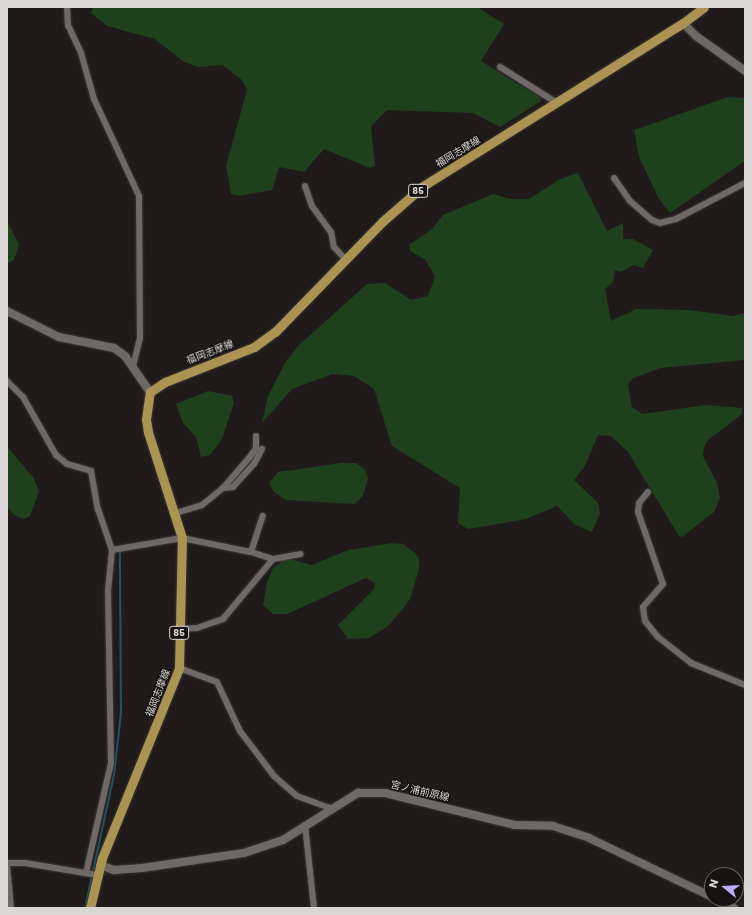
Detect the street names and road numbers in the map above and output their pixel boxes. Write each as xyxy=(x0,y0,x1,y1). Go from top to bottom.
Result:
street label: 福岡志摩線 xyxy=(433,134,483,170)
road number: 85 xyxy=(408,184,428,198)
street label: 福岡志摩線 xyxy=(185,337,235,367)
road number: 85 xyxy=(169,626,189,640)
street label: 福岡志摩線 xyxy=(143,668,173,718)
street label: 宮ノ浦前原線 xyxy=(389,778,451,804)

